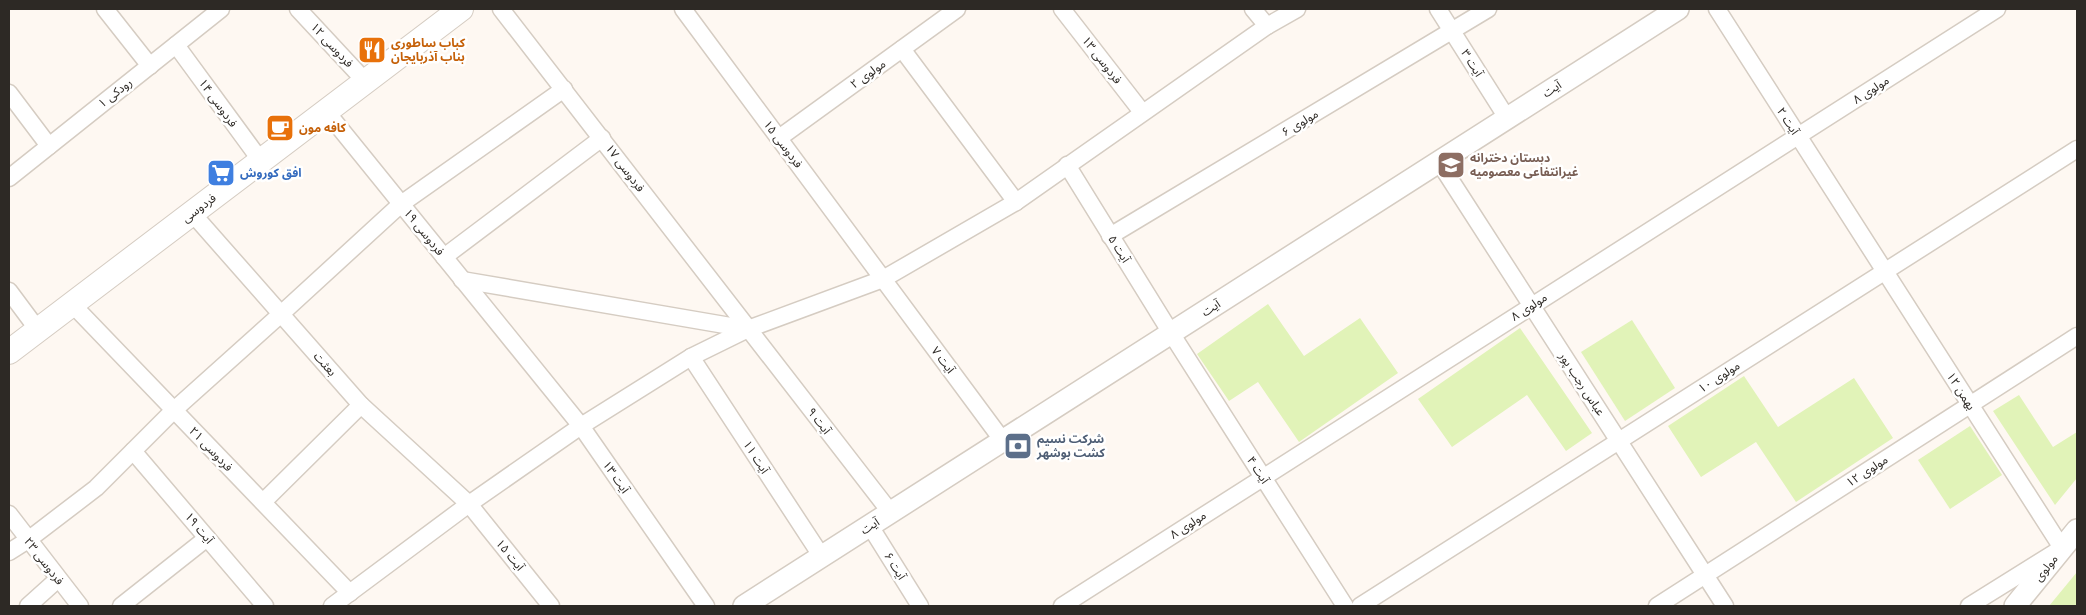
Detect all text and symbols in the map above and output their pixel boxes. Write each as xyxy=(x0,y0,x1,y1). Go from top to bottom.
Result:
street label: فردوسی ۱۲ xyxy=(308,19,357,70)
street label: فردوسی ۱۳ xyxy=(1079,33,1126,86)
restaurant icon: کباب ساطوری بناب آذربایجان xyxy=(357,35,387,65)
place label: کباب ساطوری بناب آذربایجان xyxy=(391,35,466,64)
street label: آیت ۳ xyxy=(1458,46,1487,80)
street label: مولوی ۲ xyxy=(847,56,888,91)
street label: مولوی ۸ xyxy=(1850,72,1892,107)
street label: رودکی ۱ xyxy=(94,75,135,111)
street label: فردوسی ۱۴ xyxy=(196,76,241,130)
street label: آیت xyxy=(1539,77,1564,100)
street label: آیت ۲ xyxy=(1774,104,1803,138)
street label: مولوی ۶ xyxy=(1279,106,1321,139)
cafe icon: کافه مون xyxy=(265,113,295,143)
street label: فردوسی ۱۵ xyxy=(760,117,806,171)
place label: کافه مون xyxy=(299,120,347,135)
street label: فردوسی ۱۷ xyxy=(602,141,648,195)
school or university icon: دبستان دخترانه غیرانتفاعی معصومیه xyxy=(1436,150,1466,180)
place label: دبستان دخترانه غیرانتفاعی معصومیه xyxy=(1470,150,1579,179)
supermarket icon: افق کوروش xyxy=(206,158,236,188)
place label: افق کوروش xyxy=(240,165,302,180)
street label: فردوسی xyxy=(179,190,219,225)
street label: فردوسی ۱۹ xyxy=(401,205,448,258)
street label: آیت ۵ xyxy=(1105,232,1134,266)
street label: مولوی ۸ xyxy=(1508,289,1550,324)
street label: آیت xyxy=(1198,296,1223,319)
street label: آیت ۷ xyxy=(928,343,959,377)
street label: عباس رجب پور xyxy=(1555,348,1608,419)
street label: بعثت xyxy=(311,349,340,379)
street label: مولوی ۱۰ xyxy=(1695,357,1743,396)
street label: بهمن ۱۲ xyxy=(1944,369,1979,412)
street label: آیت ۹ xyxy=(804,404,835,437)
street label: فردوسی ۲۱ xyxy=(186,423,236,474)
bank icon: شرکت نسیم کشت بوشهر xyxy=(1003,431,1033,461)
place label: شرکت نسیم کشت بوشهر xyxy=(1036,431,1106,460)
street label: آیت ۱۱ xyxy=(740,437,773,477)
street label: مولوی ۱۲ xyxy=(1843,451,1891,490)
street label: آیت ۴ xyxy=(1244,453,1273,487)
street label: آیت ۱۳ xyxy=(600,457,633,496)
street label: مولوی ۸ xyxy=(1167,507,1209,542)
street label: آیت ۱۹ xyxy=(182,509,217,547)
street label: آیت xyxy=(857,514,882,537)
street label: فردوسی ۲۳ xyxy=(21,534,68,587)
street label: آیت ۱۵ xyxy=(493,536,528,574)
street label: آیت ۶ xyxy=(881,549,910,583)
street label: مولوی xyxy=(2030,551,2061,584)

